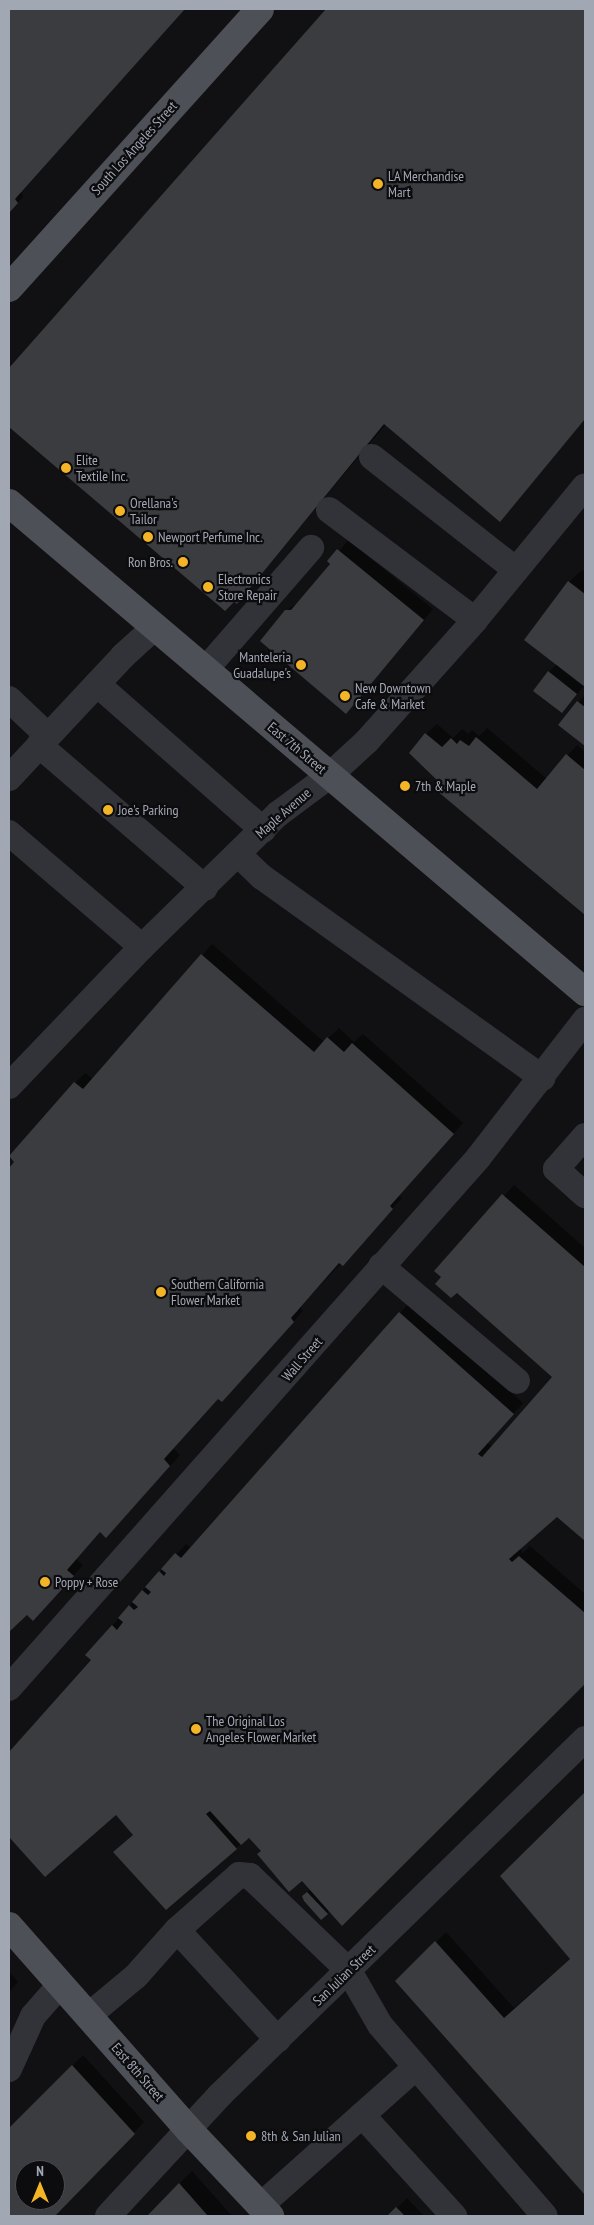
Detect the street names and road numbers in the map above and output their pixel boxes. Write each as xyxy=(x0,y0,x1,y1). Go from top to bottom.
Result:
street label: South Los Angeles Street xyxy=(87,98,181,198)
street label: East 7th Street xyxy=(264,719,330,777)
street label: Maple Avenue xyxy=(252,784,314,842)
street label: Wall Street xyxy=(278,1333,326,1385)
street label: San Julian Street xyxy=(309,1941,379,2009)
street label: East 8th Street xyxy=(108,2040,168,2104)

